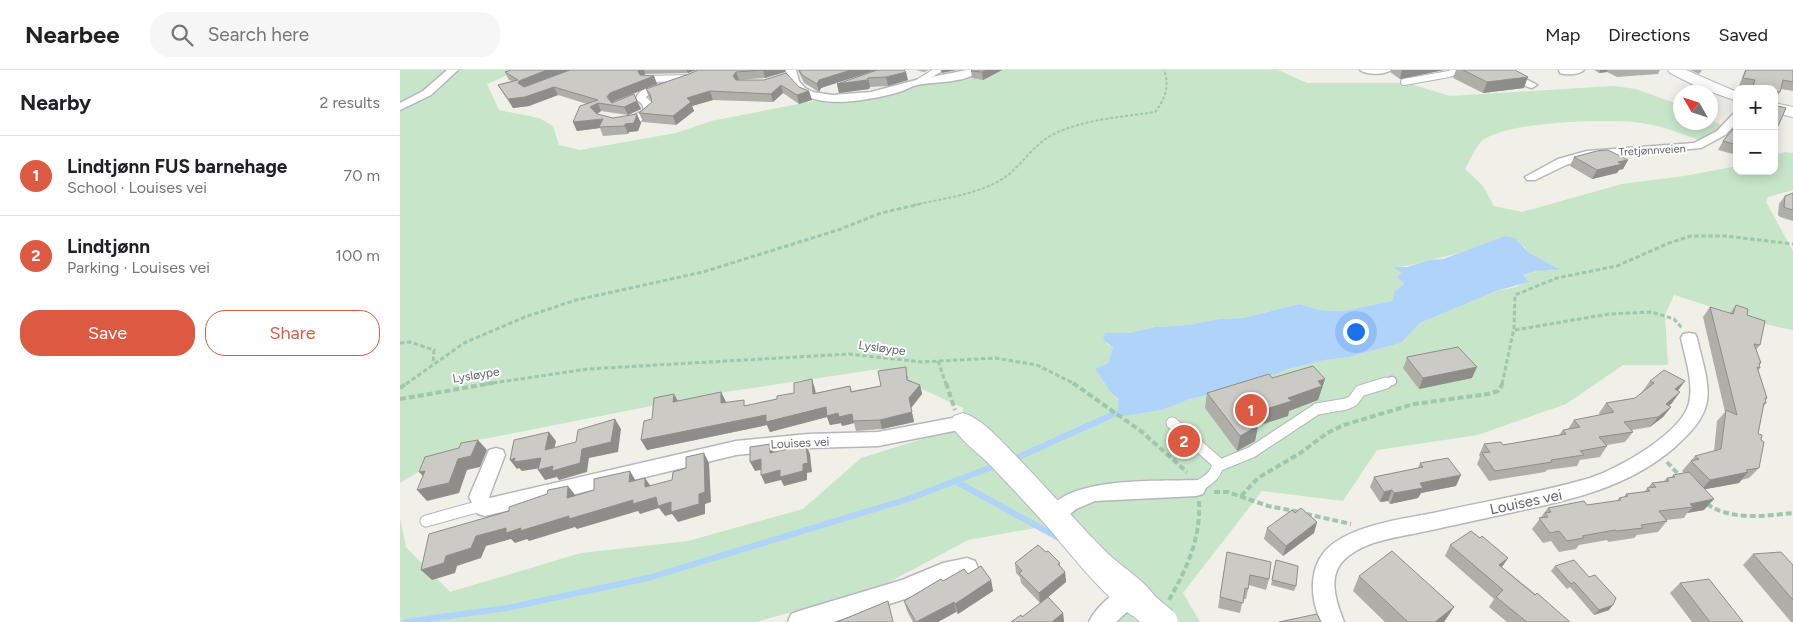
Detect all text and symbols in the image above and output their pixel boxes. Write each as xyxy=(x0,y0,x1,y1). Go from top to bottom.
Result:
search box xyxy=(150,12,500,57)
text: Nearbee xyxy=(25,20,120,49)
icon: search xyxy=(168,21,196,49)
text: Search here xyxy=(208,23,309,46)
text: Map xyxy=(1545,24,1580,46)
text: Directions xyxy=(1608,24,1690,46)
text: Saved xyxy=(1718,24,1768,46)
north arrow xyxy=(1673,85,1718,130)
map controls xyxy=(1733,85,1778,175)
button: + xyxy=(1733,85,1778,130)
text: Nearby xyxy=(20,90,91,115)
text: 2 results xyxy=(320,93,380,112)
button: − xyxy=(1733,130,1778,175)
street label: Tretjønnveien xyxy=(1618,142,1686,159)
text: Lindtjønn FUS barnehage xyxy=(67,155,287,178)
text: 1 xyxy=(33,166,39,185)
text: 70 m xyxy=(344,166,380,185)
text: School · Louises vei xyxy=(67,178,207,197)
text: Lindtjønn xyxy=(67,235,150,258)
text: 2 xyxy=(31,246,41,265)
text: 100 m xyxy=(335,246,380,265)
text: Parking · Louises vei xyxy=(67,258,210,277)
button: Save xyxy=(20,310,195,356)
button: Share xyxy=(205,310,380,356)
your location xyxy=(1343,319,1369,345)
street label: Lysløype xyxy=(858,338,907,358)
street label: Lysløype xyxy=(451,364,501,386)
pin: 1 xyxy=(1235,391,1267,429)
pin: 2 xyxy=(1168,422,1200,460)
street label: Louises vei xyxy=(770,434,830,452)
street label: Louises vei xyxy=(1488,486,1564,518)

